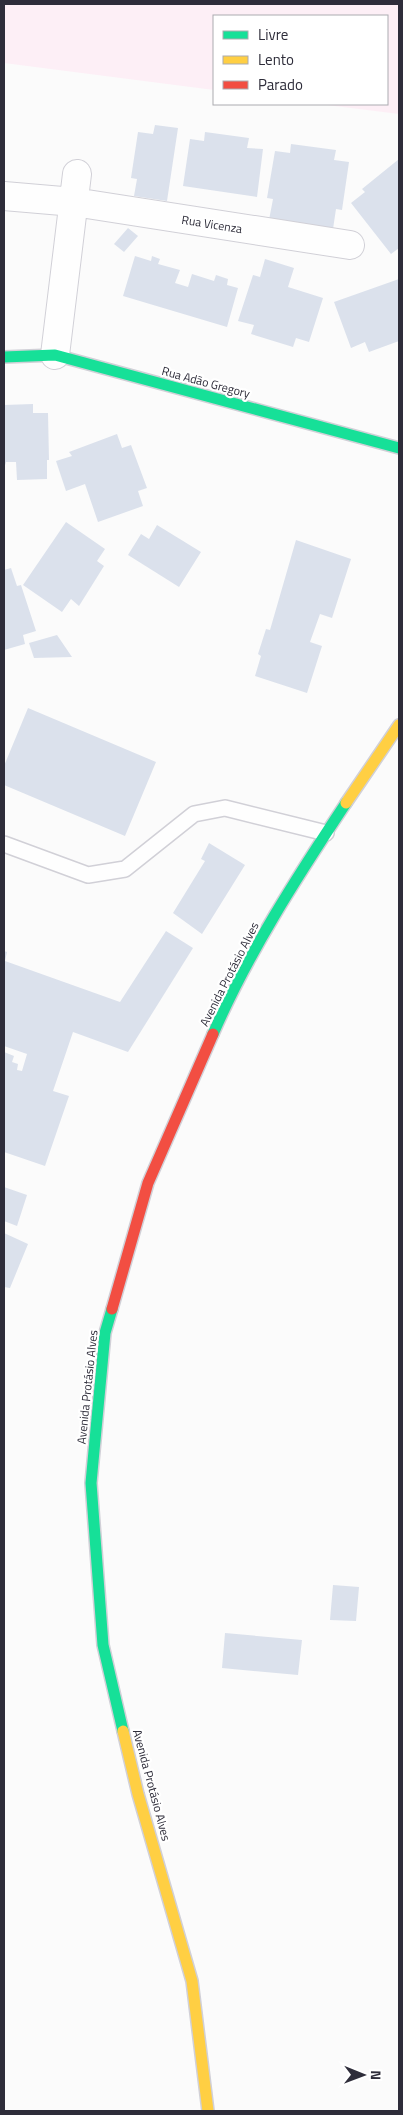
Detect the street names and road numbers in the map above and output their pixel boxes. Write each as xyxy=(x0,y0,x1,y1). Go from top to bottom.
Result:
street label: Rua Vicenza xyxy=(180,210,244,238)
street label: Rua Adão Gregory xyxy=(160,361,252,403)
street label: Avenida Protásio Alves xyxy=(194,918,264,1029)
street label: Avenida Protásio Alves xyxy=(72,1329,102,1445)
street label: Avenida Protásio Alves xyxy=(128,1727,176,1843)

